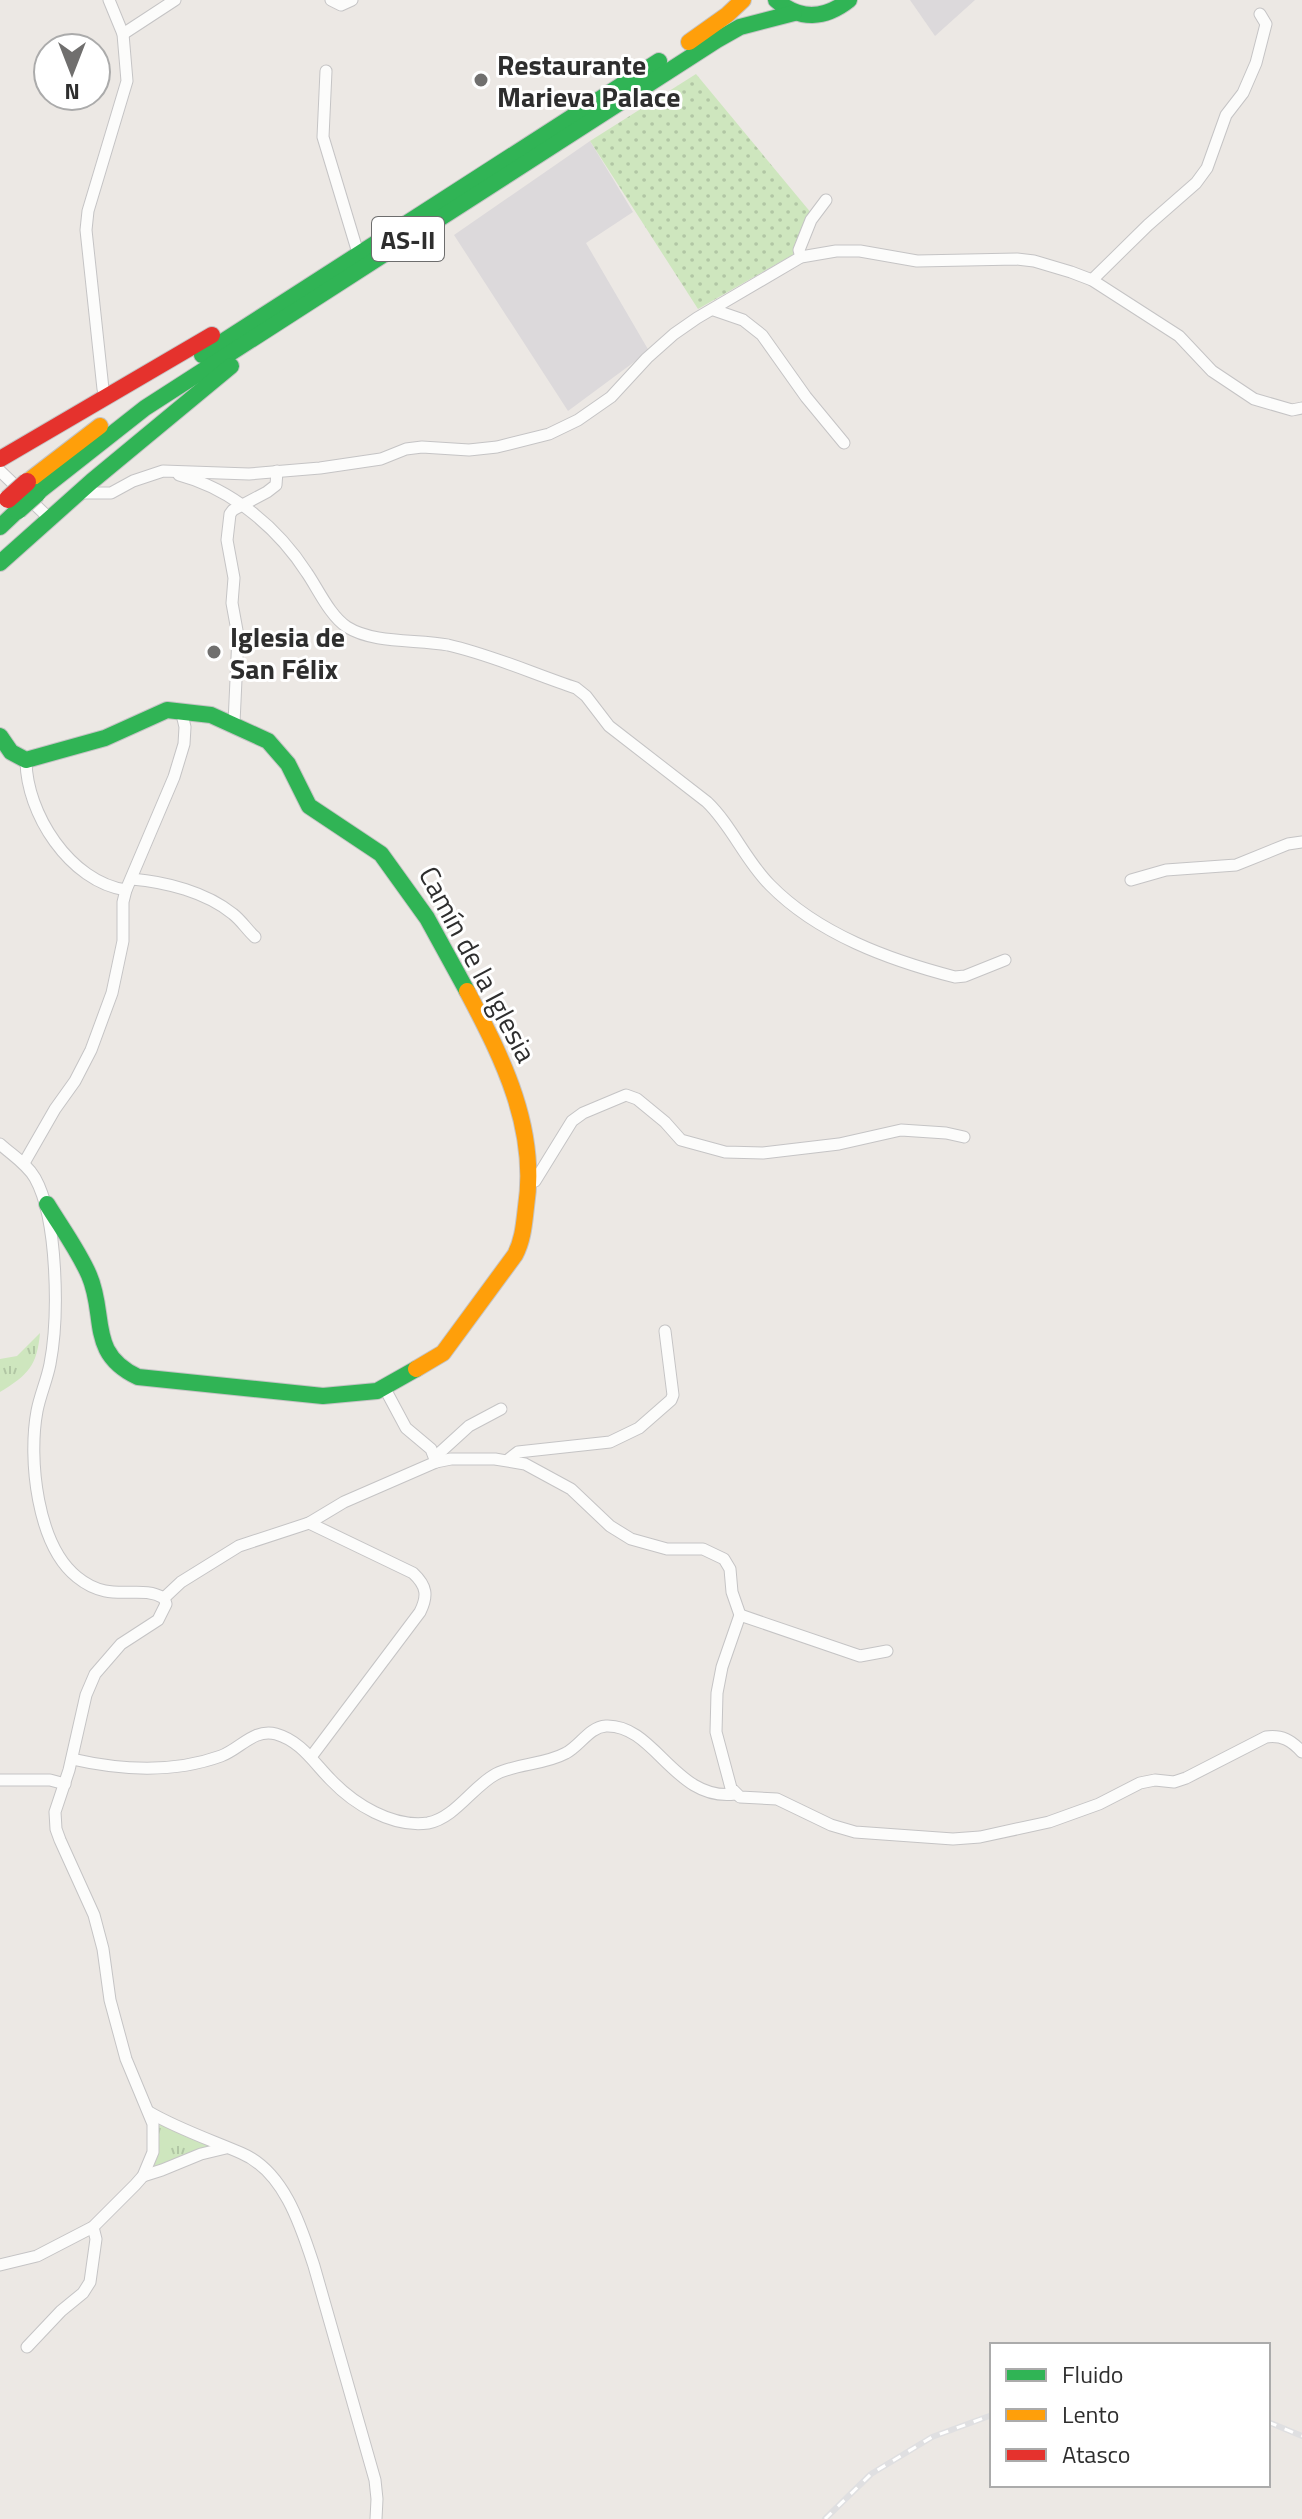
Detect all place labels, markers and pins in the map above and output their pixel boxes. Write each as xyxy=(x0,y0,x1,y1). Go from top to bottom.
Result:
place label: Restaurante Marieva Palace xyxy=(497,43,681,118)
marker: Restaurante Marieva Palace xyxy=(472,71,490,89)
place label: Iglesia de San Félix xyxy=(230,615,345,690)
marker: Iglesia de San Félix xyxy=(205,643,223,661)

